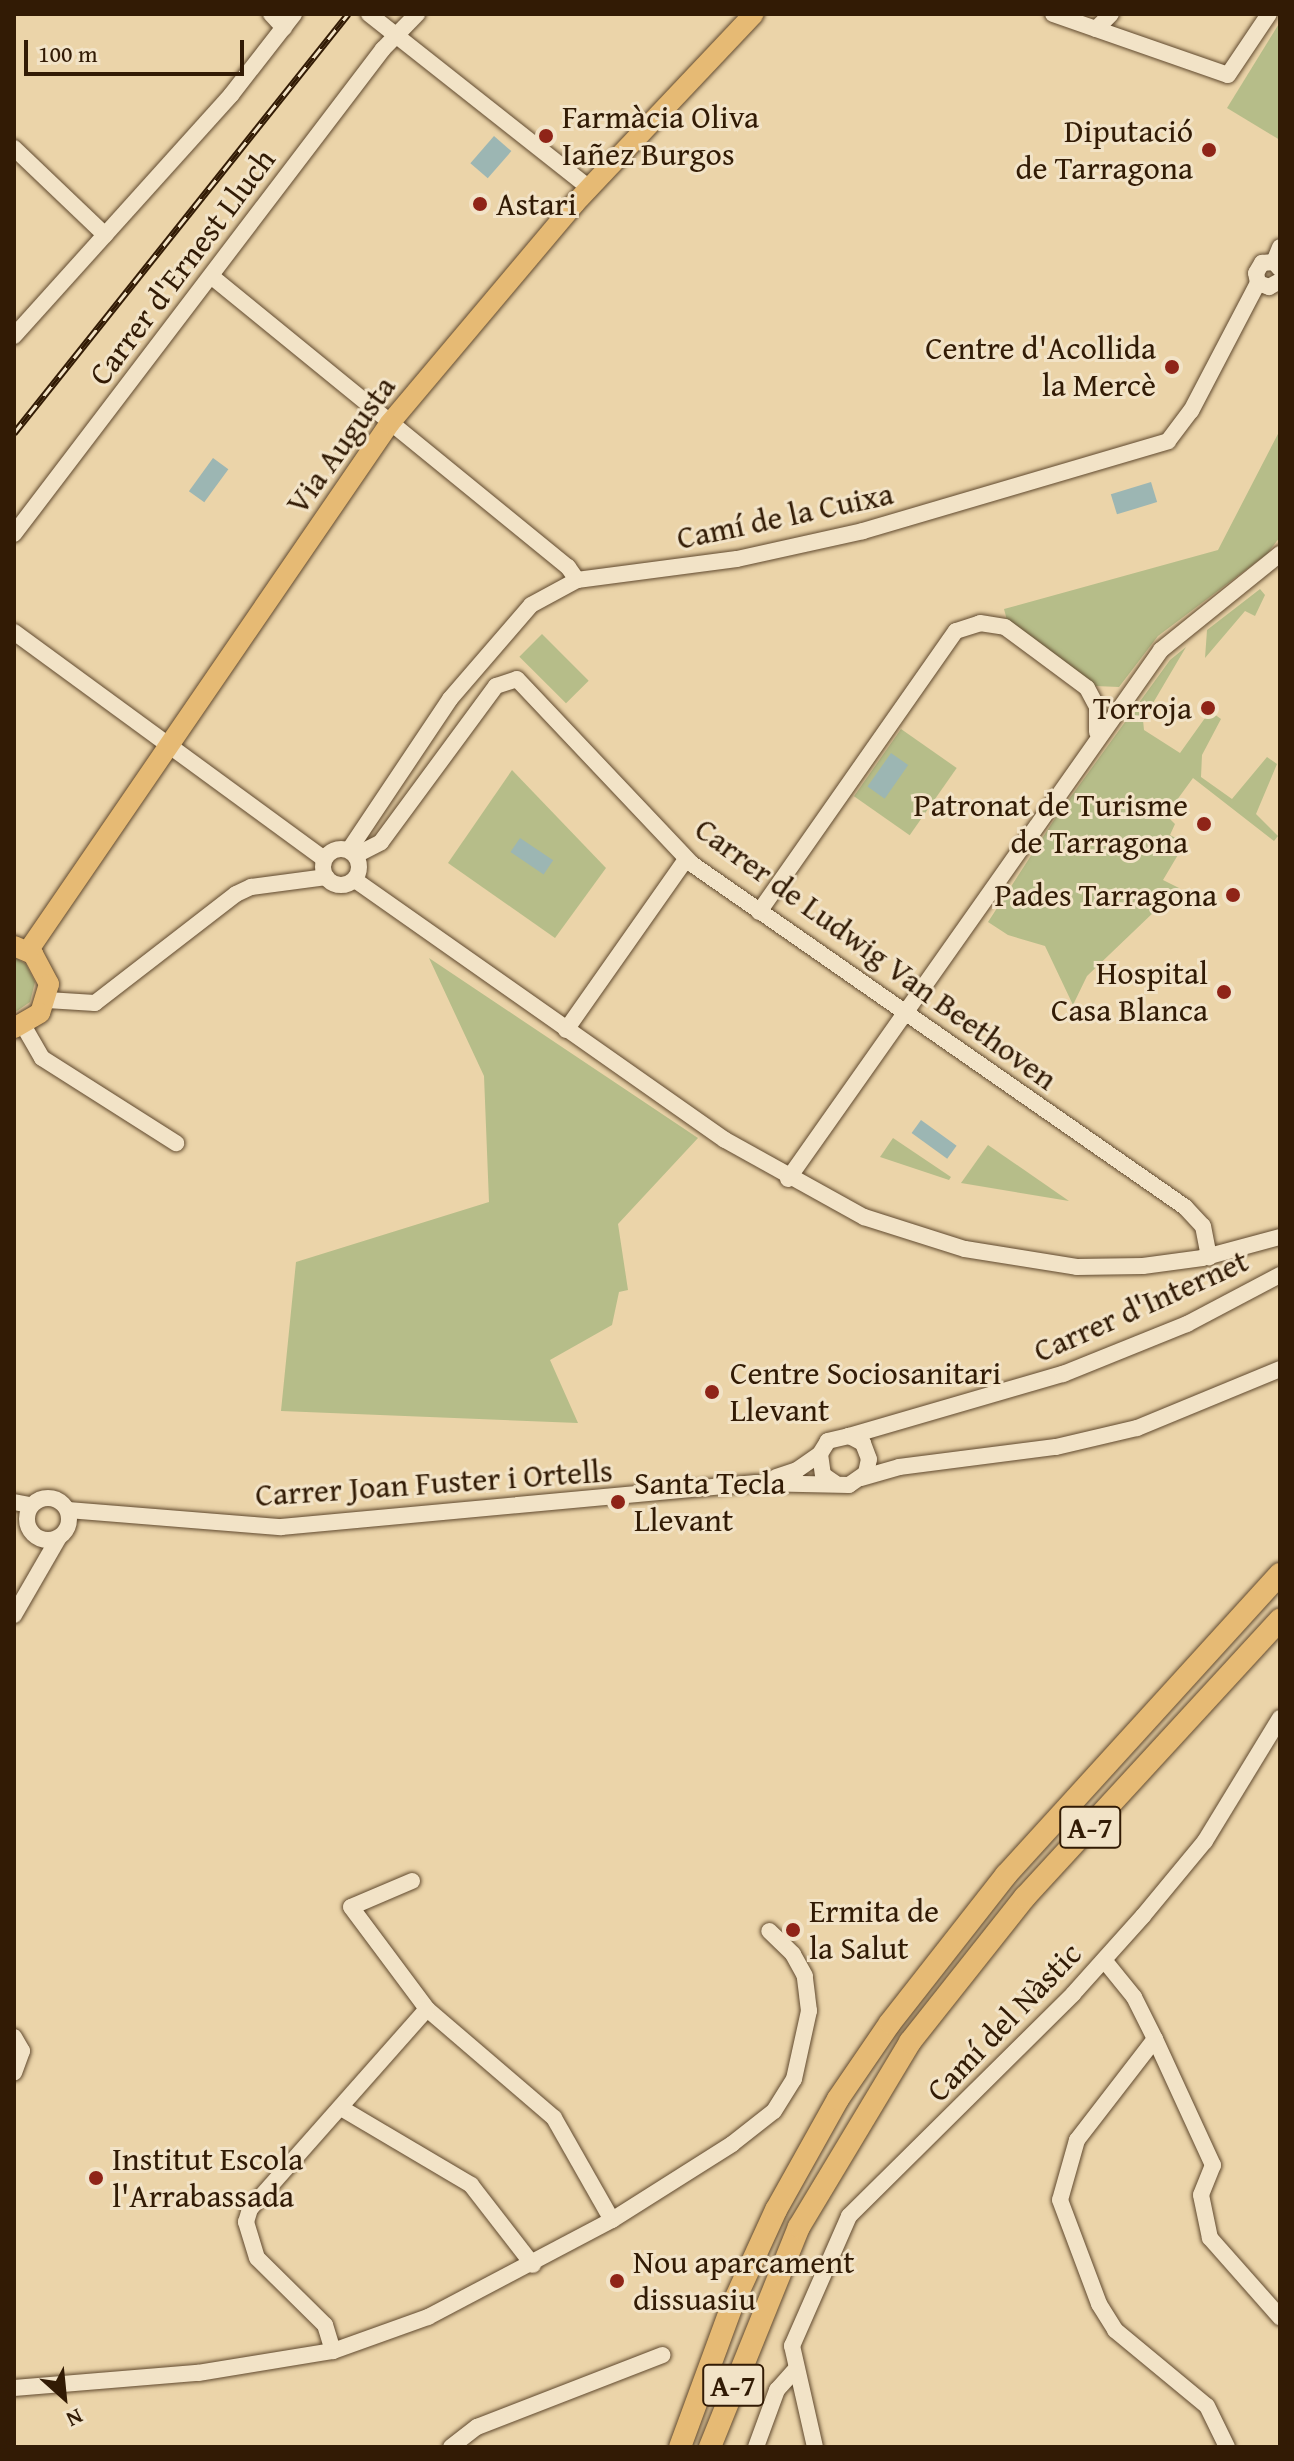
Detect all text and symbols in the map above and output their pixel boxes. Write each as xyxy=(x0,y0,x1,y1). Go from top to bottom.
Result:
scale bar xyxy=(28,24,248,74)
text: 100 m xyxy=(38,36,98,71)
place label: Farmàcia Oliva Iañez Burgos xyxy=(562,99,759,174)
place label: Diputació de Tarragona xyxy=(1016,113,1193,188)
marker: Farmàcia Oliva Iañez Burgos xyxy=(537,127,555,145)
street label: Carrer d'Ernest Lluch xyxy=(81,141,283,393)
marker: Diputació de Tarragona xyxy=(1200,141,1218,159)
place label: Astari xyxy=(496,185,577,223)
marker: Astari xyxy=(471,195,489,213)
place label: Centre d'Acollida la Mercè xyxy=(925,330,1156,405)
marker: Centre d'Acollida la Mercè xyxy=(1163,358,1181,376)
street label: Via Augusta xyxy=(278,369,404,521)
street label: Camí de la Cuixa xyxy=(673,474,897,558)
place label: Torroja xyxy=(1093,689,1192,727)
marker: Torroja xyxy=(1199,699,1217,717)
place label: Patronat de Turisme de Tarragona xyxy=(913,787,1188,862)
street label: Carrer de Ludwig Van Beethoven xyxy=(688,810,1064,1098)
marker: Patronat de Turisme de Tarragona xyxy=(1195,815,1213,833)
place label: Pades Tarragona xyxy=(994,876,1217,914)
marker: Pades Tarragona xyxy=(1224,886,1242,904)
place label: Hospital Casa Blanca xyxy=(1051,955,1208,1030)
marker: Hospital Casa Blanca xyxy=(1215,983,1233,1001)
street label: Carrer d'Internet xyxy=(1028,1242,1254,1370)
place label: Centre Sociosanitari Llevant xyxy=(730,1355,1001,1430)
marker: Centre Sociosanitari Llevant xyxy=(701,1381,723,1403)
street label: Carrer Joan Fuster i Ortells xyxy=(254,1451,614,1515)
place label: Santa Tecla Llevant xyxy=(634,1465,786,1540)
marker: Santa Tecla Llevant xyxy=(609,1493,627,1511)
road number: A-7 xyxy=(1058,1801,1122,1853)
place label: Ermita de la Salut xyxy=(809,1893,939,1968)
marker: Ermita de la Salut xyxy=(784,1921,802,1939)
street label: Camí del Nàstic xyxy=(919,1935,1089,2109)
place label: Institut Escola l'Arrabassada xyxy=(112,2141,303,2216)
marker: Institut Escola l'Arrabassada xyxy=(87,2169,105,2187)
place label: Nou aparcament dissuasiu xyxy=(633,2244,855,2319)
marker: Nou aparcament dissuasiu xyxy=(608,2272,626,2290)
north arrow xyxy=(24,2357,104,2437)
road number: A-7 xyxy=(701,2359,765,2411)
text: N xyxy=(61,2401,89,2436)

